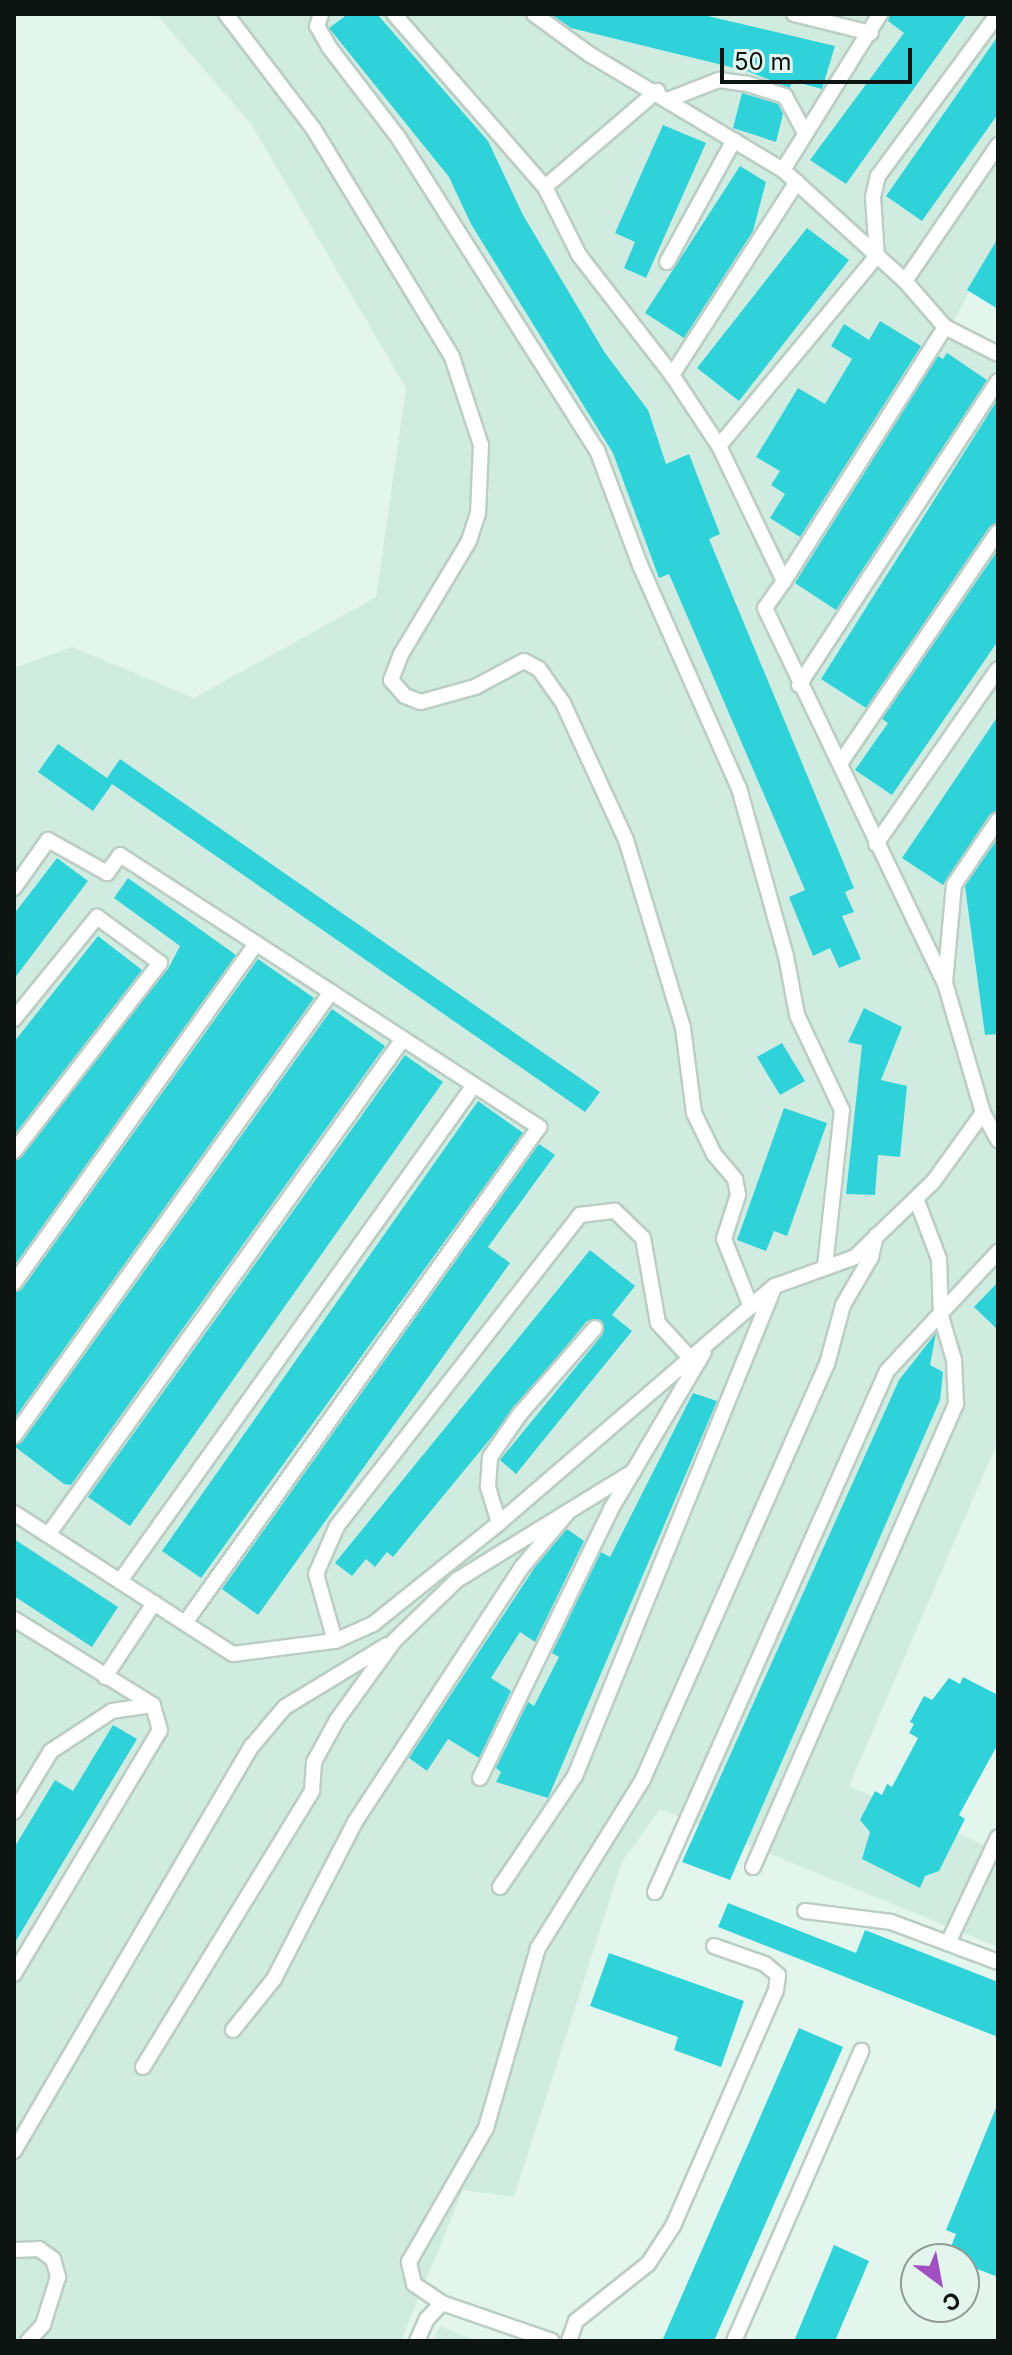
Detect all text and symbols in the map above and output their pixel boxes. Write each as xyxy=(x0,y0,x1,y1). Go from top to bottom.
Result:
scale bar xyxy=(724,32,916,82)
text: 50 m xyxy=(734,47,792,76)
north arrow xyxy=(900,2243,980,2323)
text: С xyxy=(938,2286,965,2317)

